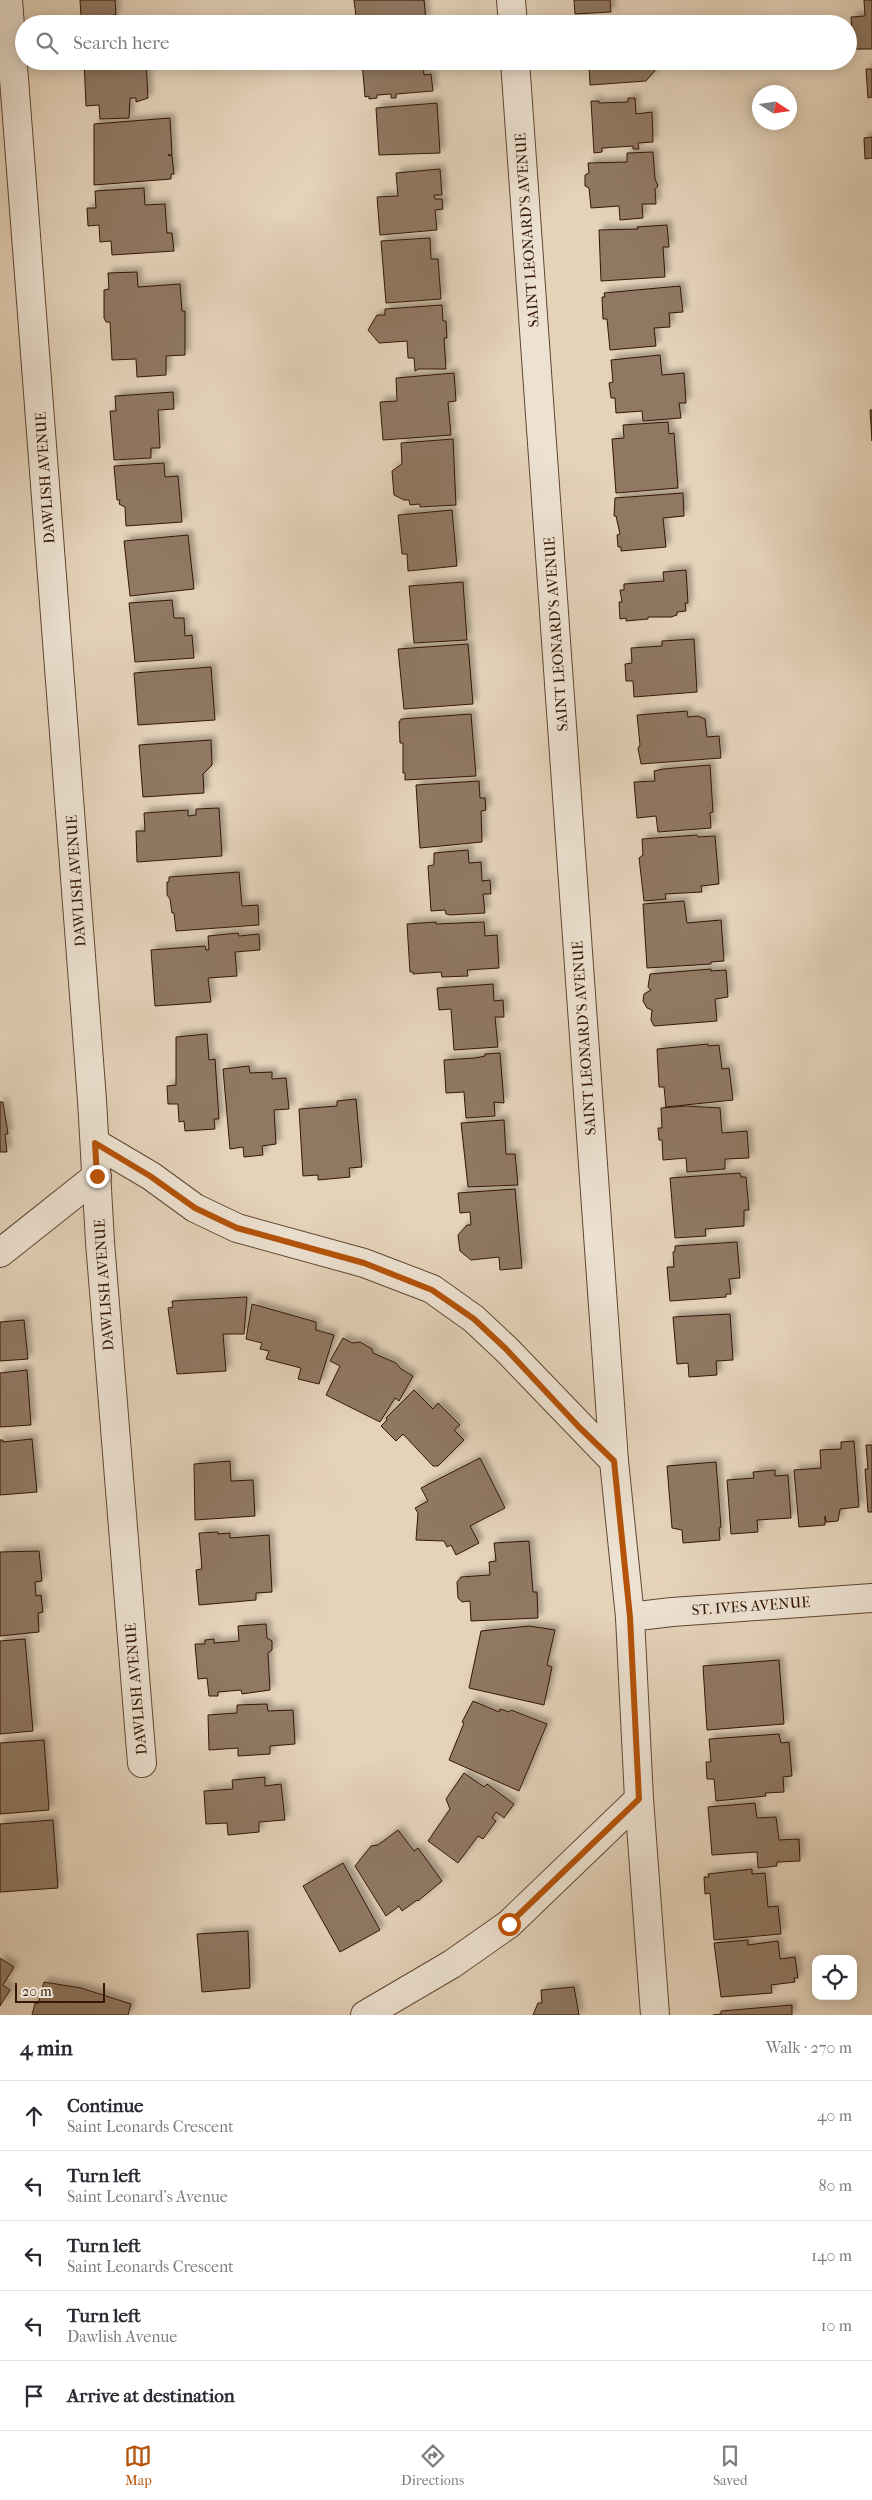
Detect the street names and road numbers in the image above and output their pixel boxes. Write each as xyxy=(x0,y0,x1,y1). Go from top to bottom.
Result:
street label: SAINT LEONARD'S AVENUE xyxy=(511,132,543,328)
street label: DAWLISH AVENUE xyxy=(31,411,59,545)
street label: SAINT LEONARD'S AVENUE xyxy=(540,536,572,732)
street label: DAWLISH AVENUE xyxy=(62,814,90,948)
street label: SAINT LEONARD'S AVENUE xyxy=(568,940,600,1136)
street label: DAWLISH AVENUE xyxy=(90,1218,118,1352)
street label: ST. IVES AVENUE xyxy=(691,1593,811,1619)
street label: DAWLISH AVENUE xyxy=(121,1622,151,1756)

